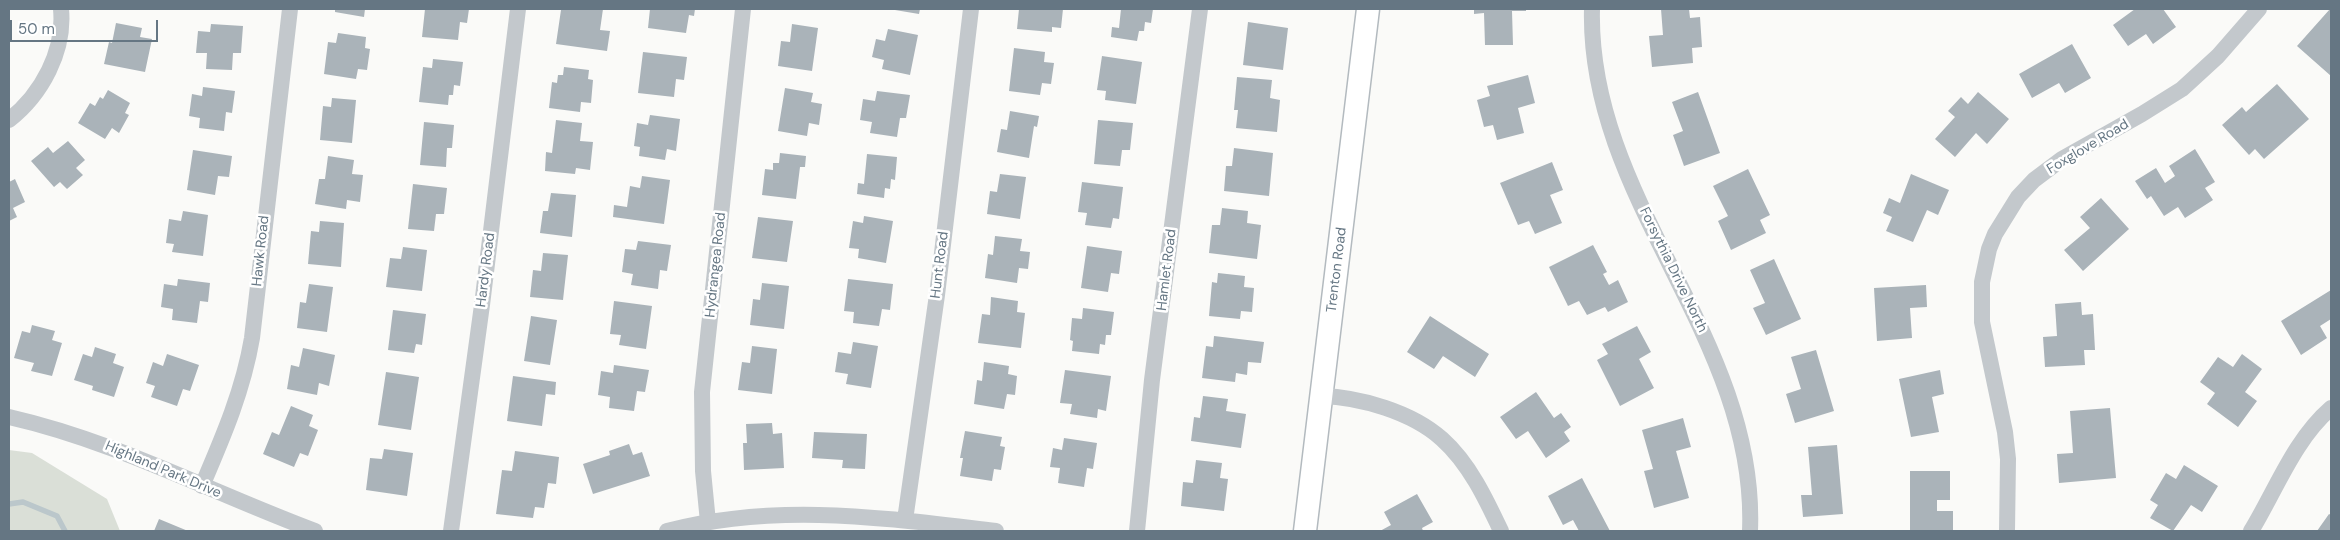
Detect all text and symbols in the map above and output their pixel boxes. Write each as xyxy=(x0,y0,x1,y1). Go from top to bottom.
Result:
scale bar xyxy=(12,10,160,42)
text: 50 m xyxy=(18,19,55,39)
street label: Foxglove Road xyxy=(2044,116,2132,178)
street label: Forsythia Drive North xyxy=(1635,205,1711,335)
street label: Hydrangea Road xyxy=(702,212,730,318)
street label: Hawk Road xyxy=(249,215,273,287)
street label: Trenton Road xyxy=(1323,226,1351,314)
street label: Hamlet Road xyxy=(1154,228,1180,312)
street label: Hunt Road xyxy=(928,231,952,299)
street label: Hardy Road xyxy=(473,232,499,308)
street label: Highland Park Drive xyxy=(102,438,224,502)

